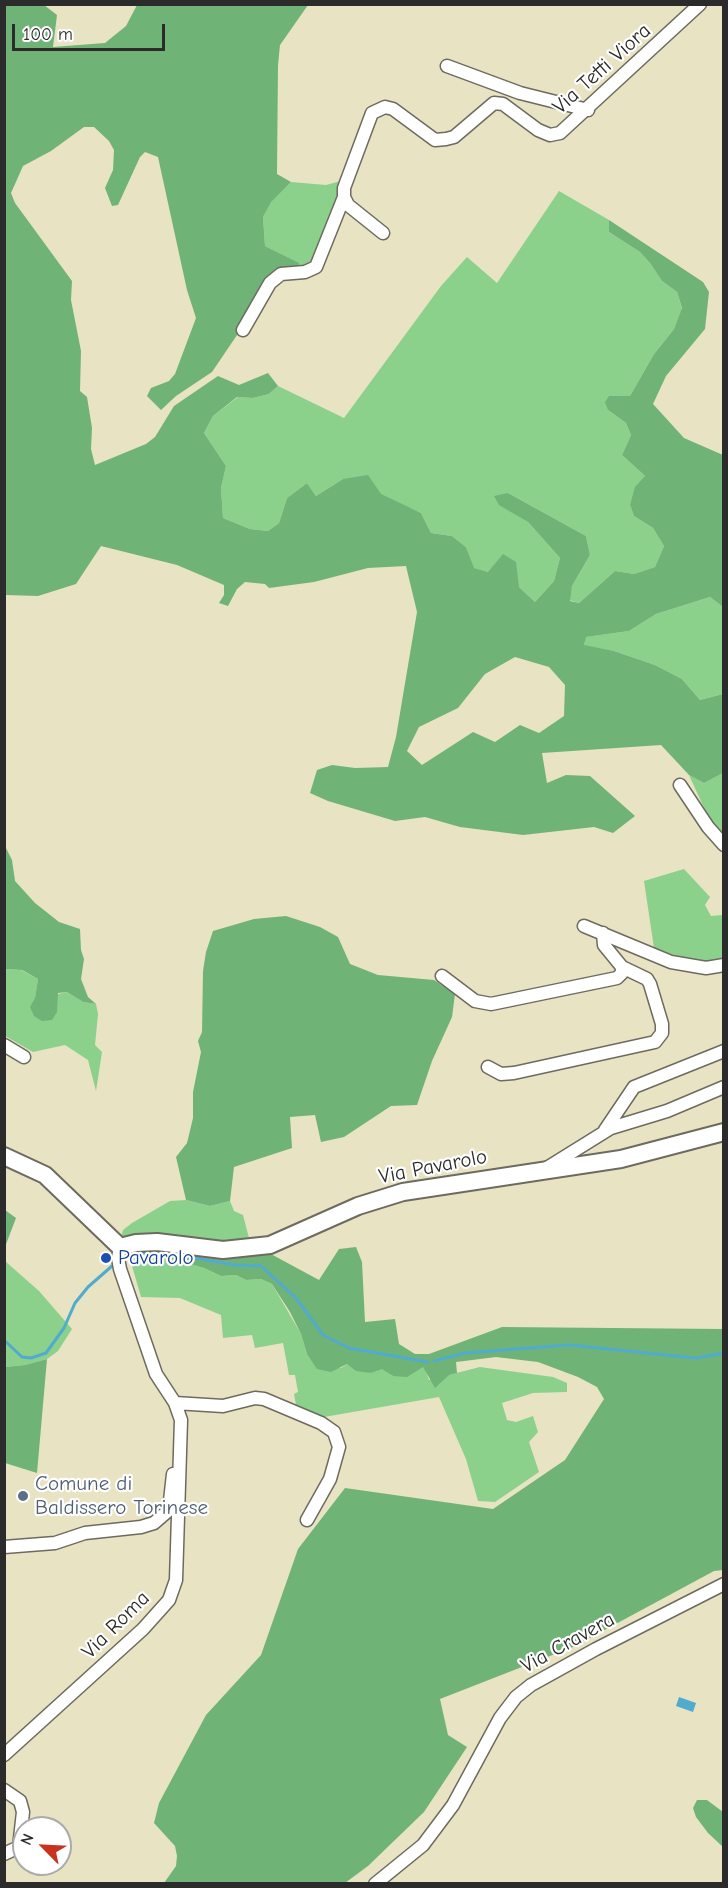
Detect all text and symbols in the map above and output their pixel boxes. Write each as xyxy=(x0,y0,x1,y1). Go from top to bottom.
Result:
scale bar xyxy=(15,12,168,50)
street label: Via Tetti Viora xyxy=(548,18,656,120)
text: 100 m xyxy=(23,24,73,45)
street label: Via Pavarolo xyxy=(377,1144,489,1190)
place label: Pavarolo xyxy=(118,1245,194,1271)
marker: Pavarolo xyxy=(99,1251,113,1265)
place label: Comune di Baldissero Torinese xyxy=(35,1471,208,1521)
marker: Comune di Baldissero Torinese xyxy=(16,1489,30,1503)
street label: Via Roma xyxy=(77,1586,155,1664)
street label: Via Cravera xyxy=(517,1607,619,1679)
north arrow xyxy=(12,1816,72,1876)
text: N xyxy=(17,1831,38,1848)

